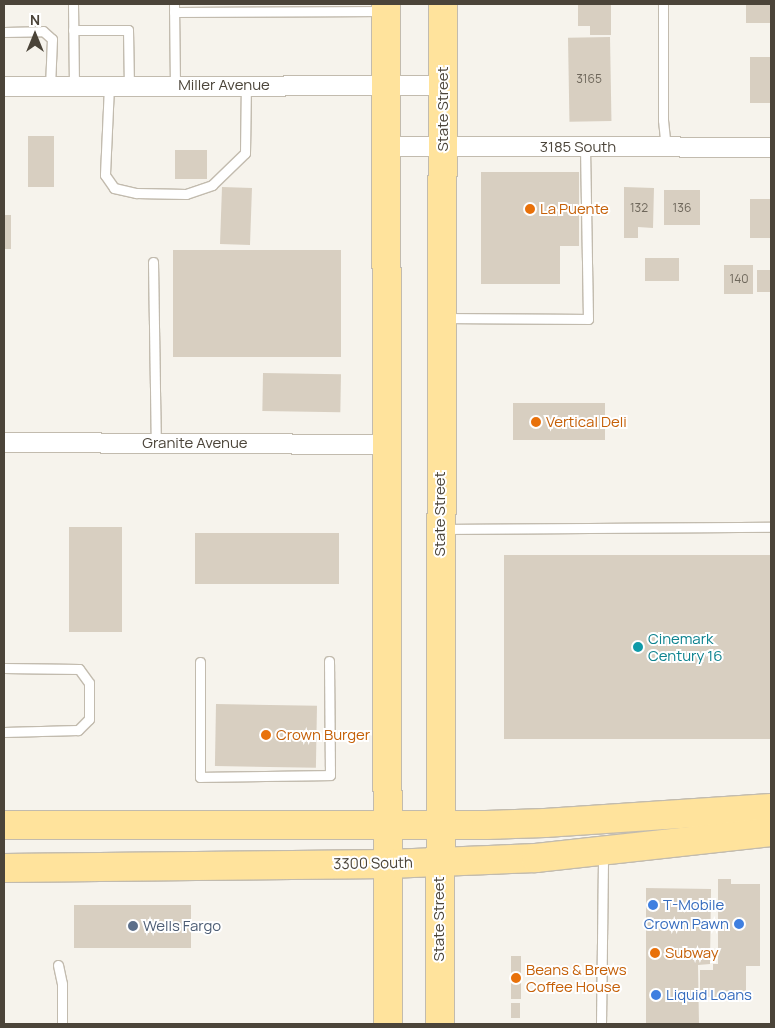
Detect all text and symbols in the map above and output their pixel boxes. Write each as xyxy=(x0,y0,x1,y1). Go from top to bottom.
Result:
north arrow xyxy=(10,10,60,60)
text: N xyxy=(30,10,40,29)
street label: State Street xyxy=(434,66,452,152)
house number: 3165 xyxy=(576,72,602,86)
street label: Miller Avenue xyxy=(178,76,270,94)
street label: 3185 South xyxy=(540,138,616,156)
place label: La Puente xyxy=(540,200,609,218)
house number: 132 xyxy=(630,201,648,215)
house number: 136 xyxy=(673,201,691,215)
marker: La Puente xyxy=(524,203,536,215)
house number: 140 xyxy=(729,272,749,286)
place label: Vertical Deli xyxy=(546,413,627,431)
marker: Vertical Deli xyxy=(530,416,542,428)
street label: Granite Avenue xyxy=(142,434,248,452)
street label: State Street xyxy=(431,471,449,557)
place label: Cinemark Century 16 xyxy=(648,629,722,664)
marker: Cinemark Century 16 xyxy=(632,641,644,653)
place label: Crown Burger xyxy=(276,726,370,744)
marker: Crown Burger xyxy=(260,729,272,741)
street label: 3300 South xyxy=(333,853,413,873)
street label: State Street xyxy=(430,876,448,962)
place label: T-Mobile xyxy=(663,896,724,914)
marker: T-Mobile xyxy=(647,899,659,911)
place label: Crown Pawn xyxy=(644,915,729,933)
place label: Wells Fargo xyxy=(143,917,221,935)
marker: Crown Pawn xyxy=(733,918,745,930)
marker: Wells Fargo xyxy=(127,920,139,932)
place label: Subway xyxy=(665,944,719,962)
marker: Subway xyxy=(649,947,661,959)
place label: Beans & Brews Coffee House xyxy=(526,960,627,995)
marker: Beans & Brews Coffee House xyxy=(510,972,522,984)
place label: Liquid Loans xyxy=(666,986,752,1004)
marker: Liquid Loans xyxy=(650,989,662,1001)

